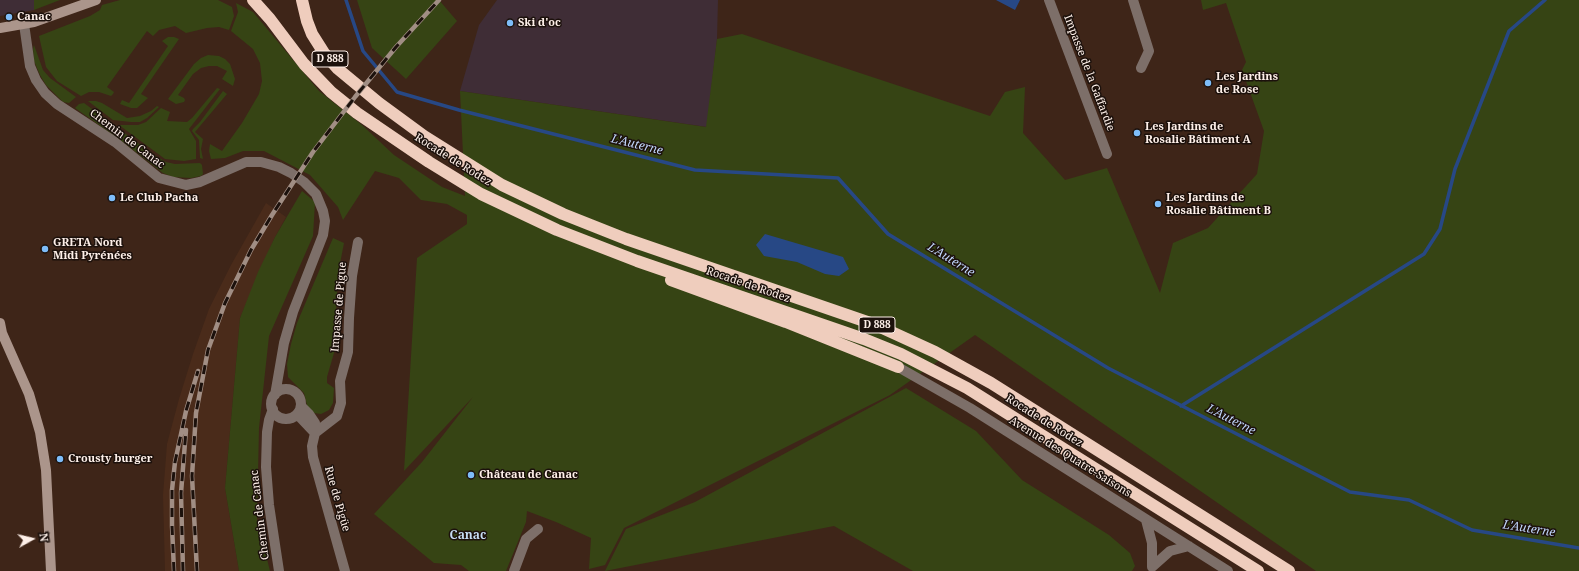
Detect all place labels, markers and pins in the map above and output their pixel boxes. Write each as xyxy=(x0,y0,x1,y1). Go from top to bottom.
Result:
place label: Canac xyxy=(17,10,51,24)
marker: Canac xyxy=(4,12,14,22)
place label: Ski d'oc xyxy=(518,16,561,30)
marker: Ski d'oc xyxy=(505,18,515,28)
place label: Les Jardins de Rose xyxy=(1216,70,1278,96)
marker: Les Jardins de Rose xyxy=(1203,78,1213,88)
place label: Les Jardins de Rosalie Bâtiment A xyxy=(1145,120,1251,146)
marker: Les Jardins de Rosalie Bâtiment A xyxy=(1132,128,1142,138)
place label: Le Club Pacha xyxy=(120,191,198,205)
place label: Les Jardins de Rosalie Bâtiment B xyxy=(1166,191,1271,217)
marker: Le Club Pacha xyxy=(107,193,117,203)
marker: Les Jardins de Rosalie Bâtiment B xyxy=(1153,199,1163,209)
place label: GRETA Nord Midi Pyrénées xyxy=(53,236,132,262)
marker: GRETA Nord Midi Pyrénées xyxy=(40,244,50,254)
place label: Crousty burger xyxy=(68,452,153,466)
marker: Crousty burger xyxy=(55,454,65,464)
place label: Château de Canac xyxy=(479,468,578,482)
marker: Château de Canac xyxy=(466,470,476,480)

